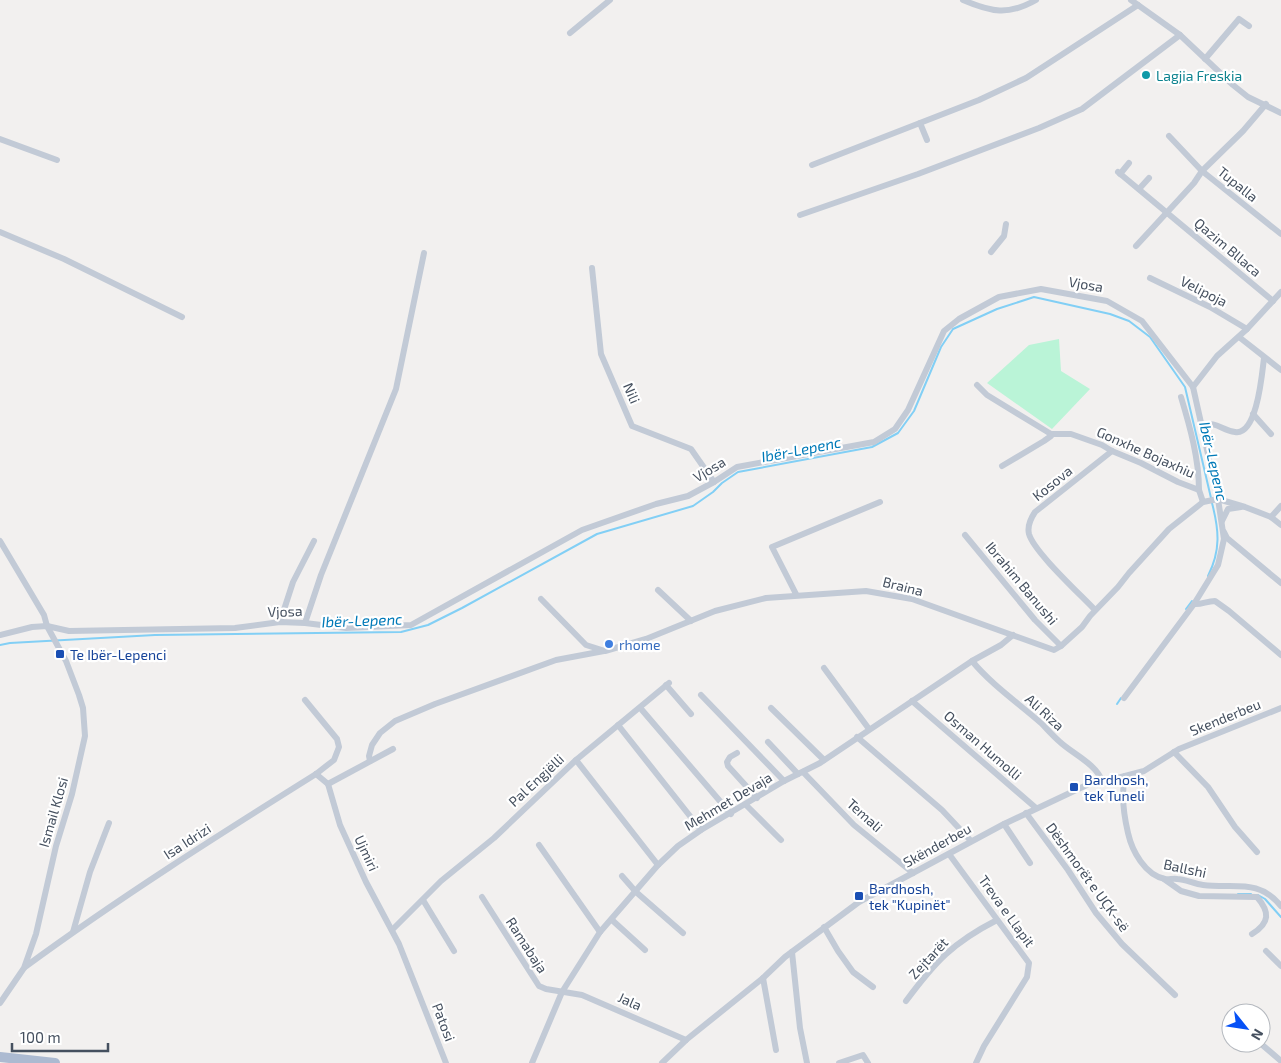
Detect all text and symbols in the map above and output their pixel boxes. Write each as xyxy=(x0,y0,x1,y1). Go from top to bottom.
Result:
place label: Lagjia Freskia xyxy=(1156,67,1242,84)
marker: Lagjia Freskia xyxy=(1140,69,1152,81)
street label: Tupalla xyxy=(1215,163,1261,205)
street label: Qazim Bllaca xyxy=(1191,214,1265,280)
street label: Velipoja xyxy=(1178,272,1230,310)
street label: Vjosa xyxy=(1067,273,1105,295)
street label: Nili xyxy=(620,380,644,406)
water label: Ibër-Lepenc xyxy=(1196,420,1232,502)
street label: Gonxhe Bojaxhiu xyxy=(1094,423,1198,481)
water label: Ibër-Lepenc xyxy=(760,432,842,466)
street label: Vjosa xyxy=(690,453,728,485)
street label: Kosova xyxy=(1029,462,1075,504)
street label: Ibrahim Banushi xyxy=(982,538,1062,628)
street label: Braina xyxy=(881,573,925,599)
street label: Vjosa xyxy=(267,602,303,620)
water label: Ibër-Lepenc xyxy=(321,610,403,630)
place label: rhome xyxy=(619,636,660,653)
marker: rhome xyxy=(603,638,615,650)
place label: Te Ibër-Lepenci xyxy=(70,646,166,663)
marker: Te Ibër-Lepenci xyxy=(54,648,66,660)
street label: Ali Riza xyxy=(1022,690,1068,734)
street label: Skenderbeu xyxy=(1187,695,1263,739)
street label: Osman Humolli xyxy=(941,707,1025,783)
street label: Pal Engjëlli xyxy=(505,750,567,810)
street label: Mehmet Devaja xyxy=(681,768,775,834)
place label: Bardhosh, tek Tuneli xyxy=(1084,771,1148,804)
street label: Ismail Klosi xyxy=(35,775,71,849)
marker: Bardhosh, tek Tuneli xyxy=(1068,781,1080,793)
street label: Temali xyxy=(844,795,886,835)
street label: Isa Idrizi xyxy=(160,819,214,863)
street label: Skënderbeu xyxy=(900,819,974,871)
street label: Dëshmorët e UÇK-së xyxy=(1042,819,1133,935)
street label: Ujmiri xyxy=(351,832,383,874)
street label: Ballshi xyxy=(1162,855,1208,881)
street label: Treva e Llapit xyxy=(975,872,1039,950)
place label: Bardhosh, tek "Kupinët" xyxy=(869,880,950,913)
marker: Bardhosh, tek "Kupinët" xyxy=(853,890,865,902)
street label: Ramabaja xyxy=(503,914,551,976)
street label: Zejtarët xyxy=(905,934,951,982)
street label: Jala xyxy=(615,988,645,1014)
street label: Patosi xyxy=(429,1000,459,1044)
north arrow xyxy=(1221,1003,1271,1053)
scale bar xyxy=(12,1020,109,1052)
text: N xyxy=(1248,1026,1268,1043)
text: 100 m xyxy=(20,1028,61,1046)

